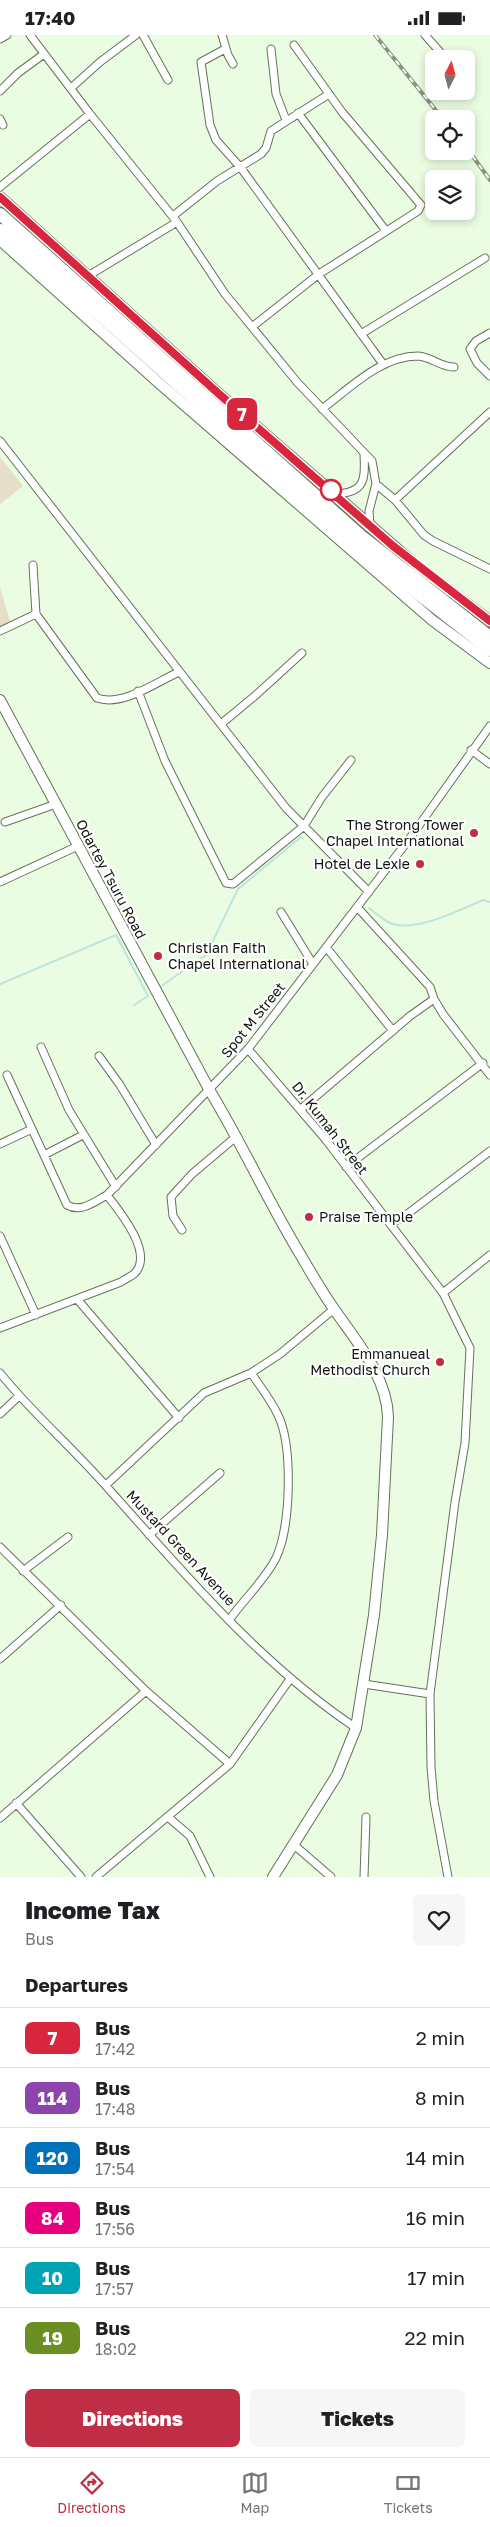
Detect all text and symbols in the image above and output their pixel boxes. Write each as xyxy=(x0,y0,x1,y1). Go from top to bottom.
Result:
text: 17:40 xyxy=(25,6,75,29)
north arrow xyxy=(425,50,475,100)
map controls xyxy=(425,50,475,220)
button: locate xyxy=(425,110,475,160)
button: layers xyxy=(425,170,475,220)
line badge: 7 xyxy=(226,398,258,430)
text: 7 xyxy=(237,403,247,425)
unlabelled marker xyxy=(320,479,342,501)
street label: Odartey Tsuru Road xyxy=(73,816,150,941)
place label: The Strong Tower Chapel International xyxy=(326,816,465,849)
marker: The Strong Tower Chapel International xyxy=(468,827,480,839)
place label: Hotel de Lexie xyxy=(314,855,410,872)
marker: Hotel de Lexie xyxy=(414,858,426,870)
place label: Christian Faith Chapel International xyxy=(168,939,306,972)
marker: Christian Faith Chapel International xyxy=(152,950,164,962)
street label: Spot M Street xyxy=(217,979,288,1061)
street label: Dr. Kumah Street xyxy=(289,1078,372,1177)
place label: Praise Temple xyxy=(319,1208,413,1225)
marker: Praise Temple xyxy=(303,1211,315,1223)
place label: Emmanueal Methodist Church xyxy=(310,1345,430,1378)
marker: Emmanueal Methodist Church xyxy=(434,1356,446,1368)
street label: Mustard Green Avenue xyxy=(123,1486,239,1609)
button: heart xyxy=(413,1894,465,1946)
text: Income Tax xyxy=(25,1895,160,1924)
text: Bus xyxy=(25,1929,54,1949)
text: Departures xyxy=(25,1973,128,1996)
text: Bus xyxy=(95,2016,130,2039)
text: 2 min xyxy=(416,2026,465,2049)
text: 7 xyxy=(48,2027,57,2049)
text: 17:42 xyxy=(95,2039,135,2059)
text: Bus xyxy=(95,2076,130,2099)
text: 8 min xyxy=(415,2086,465,2109)
text: 114 xyxy=(38,2087,67,2109)
text: 17:48 xyxy=(95,2099,136,2119)
text: Bus xyxy=(95,2136,130,2159)
text: 14 min xyxy=(406,2146,465,2169)
text: 120 xyxy=(37,2147,68,2169)
text: 17:54 xyxy=(95,2159,135,2179)
text: Bus xyxy=(95,2196,130,2219)
text: 16 min xyxy=(406,2206,465,2229)
text: 84 xyxy=(41,2207,64,2229)
text: 17:56 xyxy=(95,2219,135,2239)
text: Bus xyxy=(95,2256,130,2279)
text: 17 min xyxy=(407,2266,465,2289)
text: 10 xyxy=(42,2267,63,2289)
text: 17:57 xyxy=(95,2279,134,2299)
text: Bus xyxy=(95,2316,130,2339)
text: 22 min xyxy=(405,2326,465,2349)
text: 19 xyxy=(42,2327,63,2349)
text: 18:02 xyxy=(95,2339,137,2359)
button: Directions xyxy=(25,2389,240,2447)
button: Tickets xyxy=(250,2389,465,2447)
tab: Directions xyxy=(57,2469,126,2516)
tab: Map xyxy=(240,2469,269,2516)
tab: Tickets xyxy=(384,2469,433,2516)

